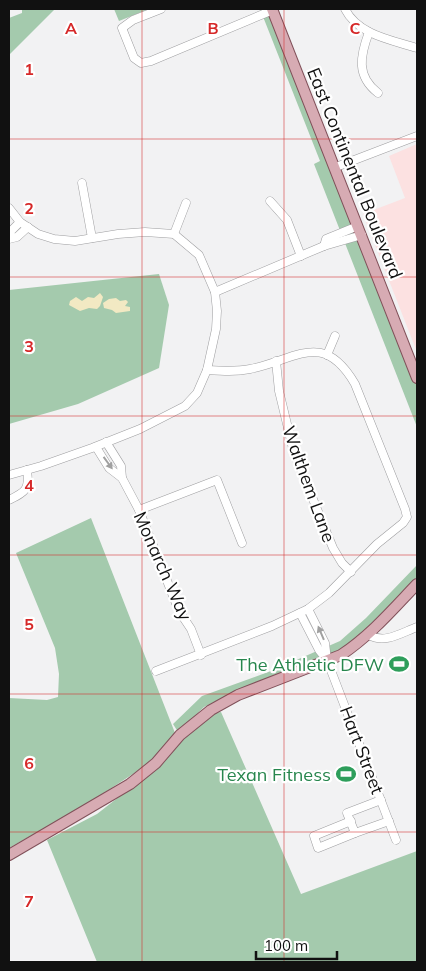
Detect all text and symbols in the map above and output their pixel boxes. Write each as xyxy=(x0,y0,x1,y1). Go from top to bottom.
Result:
text: A xyxy=(65,18,77,38)
text: B xyxy=(207,18,219,38)
text: C xyxy=(350,18,361,38)
text: 1 xyxy=(24,59,34,79)
street label: East Continental Boulevard xyxy=(302,64,408,282)
text: 2 xyxy=(24,198,34,218)
text: 3 xyxy=(24,336,34,356)
street label: Walthem Lane xyxy=(277,423,341,545)
one-way arrow xyxy=(103,456,113,470)
text: 4 xyxy=(24,475,34,495)
street label: Monarch Way xyxy=(129,508,197,624)
text: 5 xyxy=(24,614,34,634)
one-way arrow xyxy=(316,626,324,640)
place label: The Athletic DFW xyxy=(236,653,384,676)
sports icon: The Athletic DFW xyxy=(388,653,410,675)
street label: Hart Street xyxy=(335,703,389,797)
text: 6 xyxy=(24,753,34,773)
place label: Texan Fitness xyxy=(217,763,331,786)
sports icon: Texan Fitness xyxy=(335,763,357,785)
text: 7 xyxy=(24,891,34,911)
scale bar xyxy=(256,928,337,960)
text: 100 m xyxy=(264,936,308,955)

